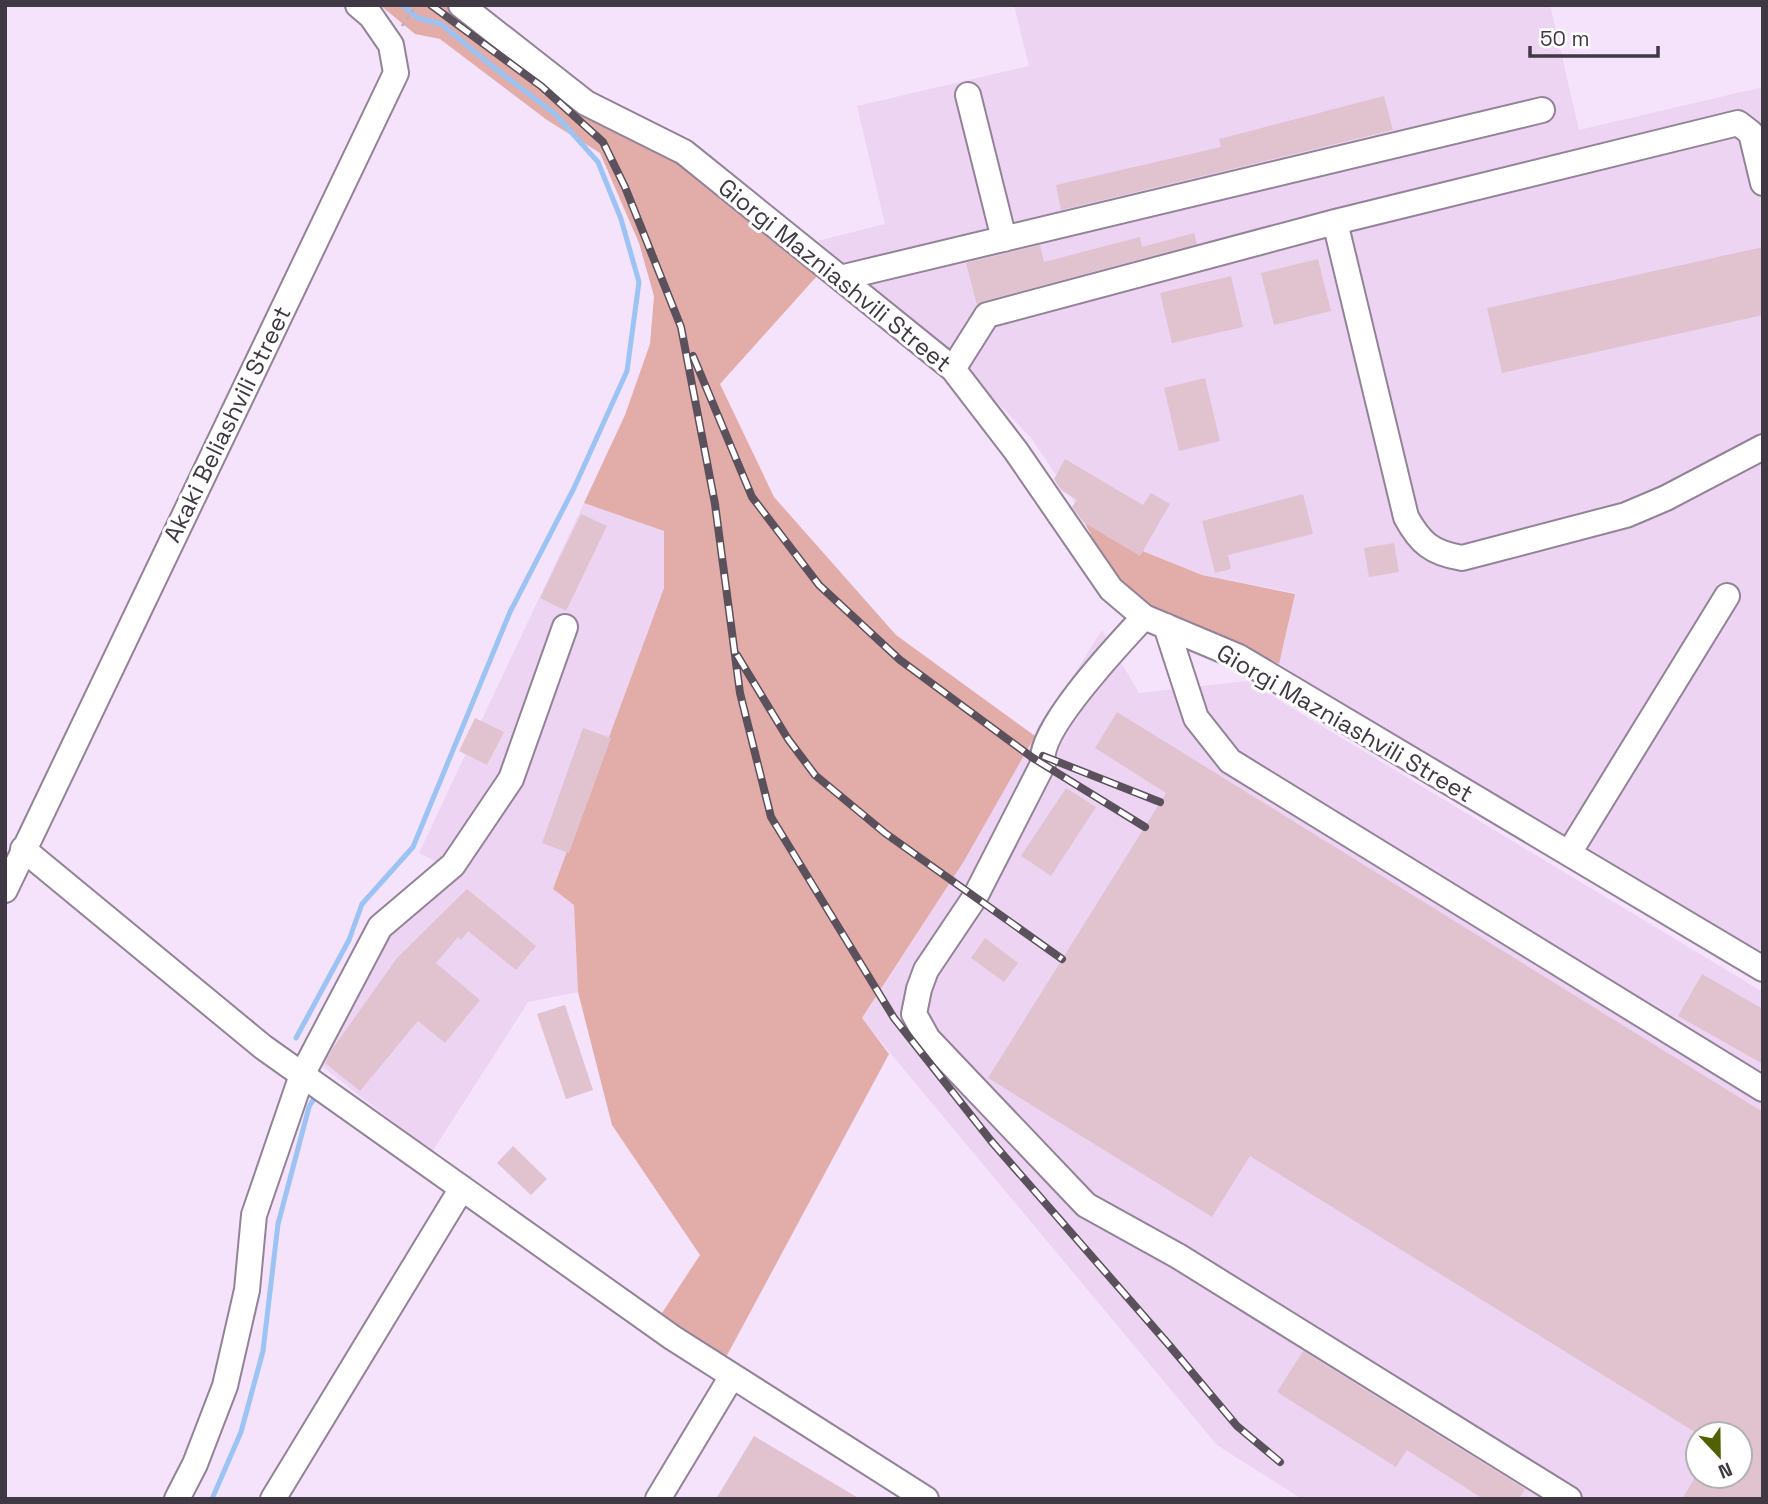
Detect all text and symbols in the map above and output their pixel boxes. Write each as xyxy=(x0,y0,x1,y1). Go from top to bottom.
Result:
scale bar xyxy=(1530,14,1658,58)
text: 50 m xyxy=(1540,25,1590,52)
street label: Giorgi Mazniashvili Street xyxy=(712,171,958,379)
street label: Akaki Beliashvili Street xyxy=(156,301,298,547)
street label: Giorgi Mazniashvili Street xyxy=(1211,637,1479,809)
north arrow xyxy=(1684,1420,1754,1490)
text: N xyxy=(1715,1456,1736,1484)

